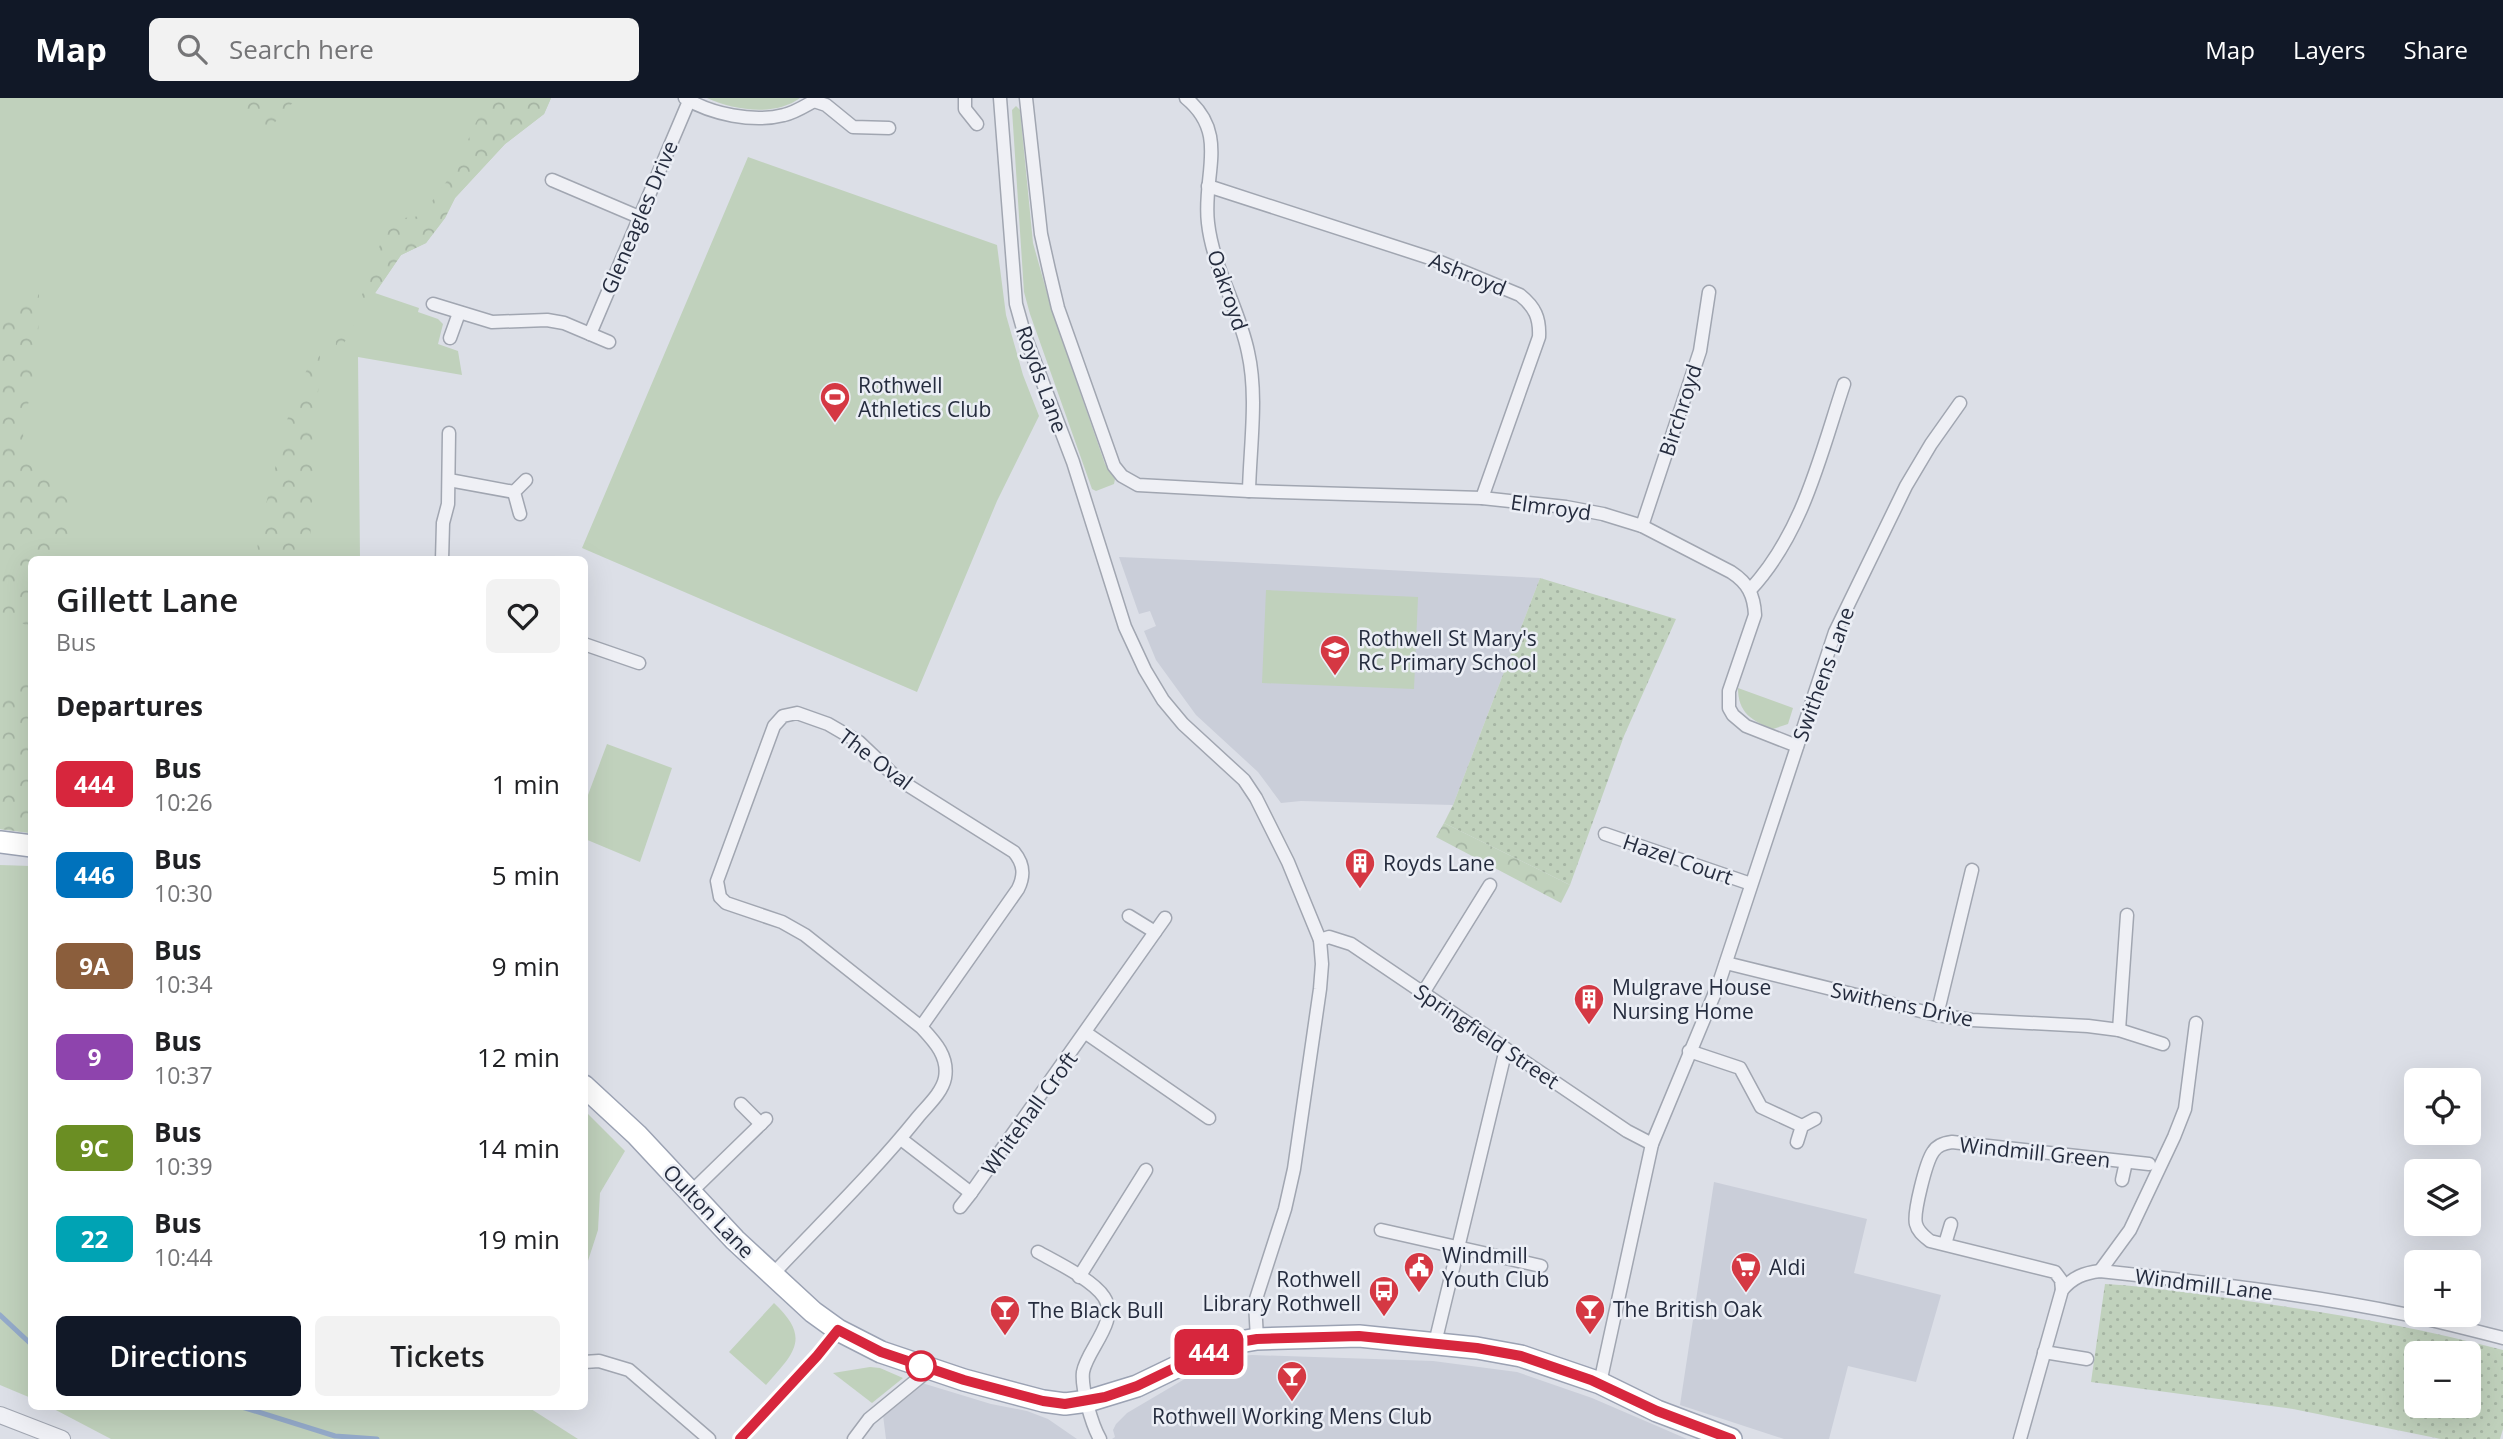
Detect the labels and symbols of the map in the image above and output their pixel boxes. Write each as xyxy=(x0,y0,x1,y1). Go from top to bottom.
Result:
street label: Gleneagles Drive xyxy=(594,136,684,298)
street label: Oakroyd xyxy=(1201,246,1255,334)
street label: Ashroyd xyxy=(1425,246,1511,302)
street label: Royds Lane xyxy=(1010,322,1074,436)
street label: Birchroyd xyxy=(1652,361,1708,459)
place label: Rothwell Athletics Club xyxy=(858,371,991,423)
sports icon: Rothwell Athletics Club xyxy=(818,380,852,424)
street label: Elmroyd xyxy=(1509,487,1593,527)
street label: Swithens Lane xyxy=(1786,603,1860,745)
place label: Rothwell St Mary's RC Primary School xyxy=(1358,624,1537,676)
school or university icon: Rothwell St Mary's RC Primary School xyxy=(1318,633,1352,677)
street label: The Oval xyxy=(833,722,919,796)
street label: Hazel Court xyxy=(1619,827,1737,891)
building icon: Royds Lane xyxy=(1343,846,1377,890)
place label: Royds Lane xyxy=(1383,849,1495,877)
place label: Mulgrave House Nursing Home xyxy=(1612,973,1771,1025)
street label: Swithens Drive xyxy=(1828,975,1976,1033)
street label: Springfield Street xyxy=(1409,977,1565,1095)
building icon: Mulgrave House Nursing Home xyxy=(1572,982,1606,1026)
street label: Whitehall Croft xyxy=(975,1046,1083,1180)
street label: Windmill Green xyxy=(1958,1130,2112,1174)
street label: Oulton Lane xyxy=(657,1158,761,1264)
place label: Windmill Youth Club xyxy=(1442,1241,1549,1293)
public building icon: Windmill Youth Club xyxy=(1402,1250,1436,1294)
supermarket icon: Aldi xyxy=(1729,1250,1763,1294)
place label: Aldi xyxy=(1769,1253,1806,1281)
street label: Windmill Lane xyxy=(2134,1262,2274,1306)
place label: Rothwell Library Rothwell xyxy=(1202,1265,1361,1317)
bus stop icon: Rothwell Library Rothwell xyxy=(1367,1274,1401,1318)
bar icon: The British Oak xyxy=(1573,1292,1607,1336)
bar icon: The Black Bull xyxy=(988,1293,1022,1337)
place label: The British Oak xyxy=(1613,1295,1762,1323)
place label: The Black Bull xyxy=(1028,1296,1164,1324)
line badge: 444 xyxy=(1169,1329,1249,1375)
unlabelled marker xyxy=(906,1351,936,1381)
bar icon: Rothwell Working Mens Club xyxy=(1275,1359,1309,1403)
place label: Rothwell Working Mens Club xyxy=(1152,1402,1432,1430)

